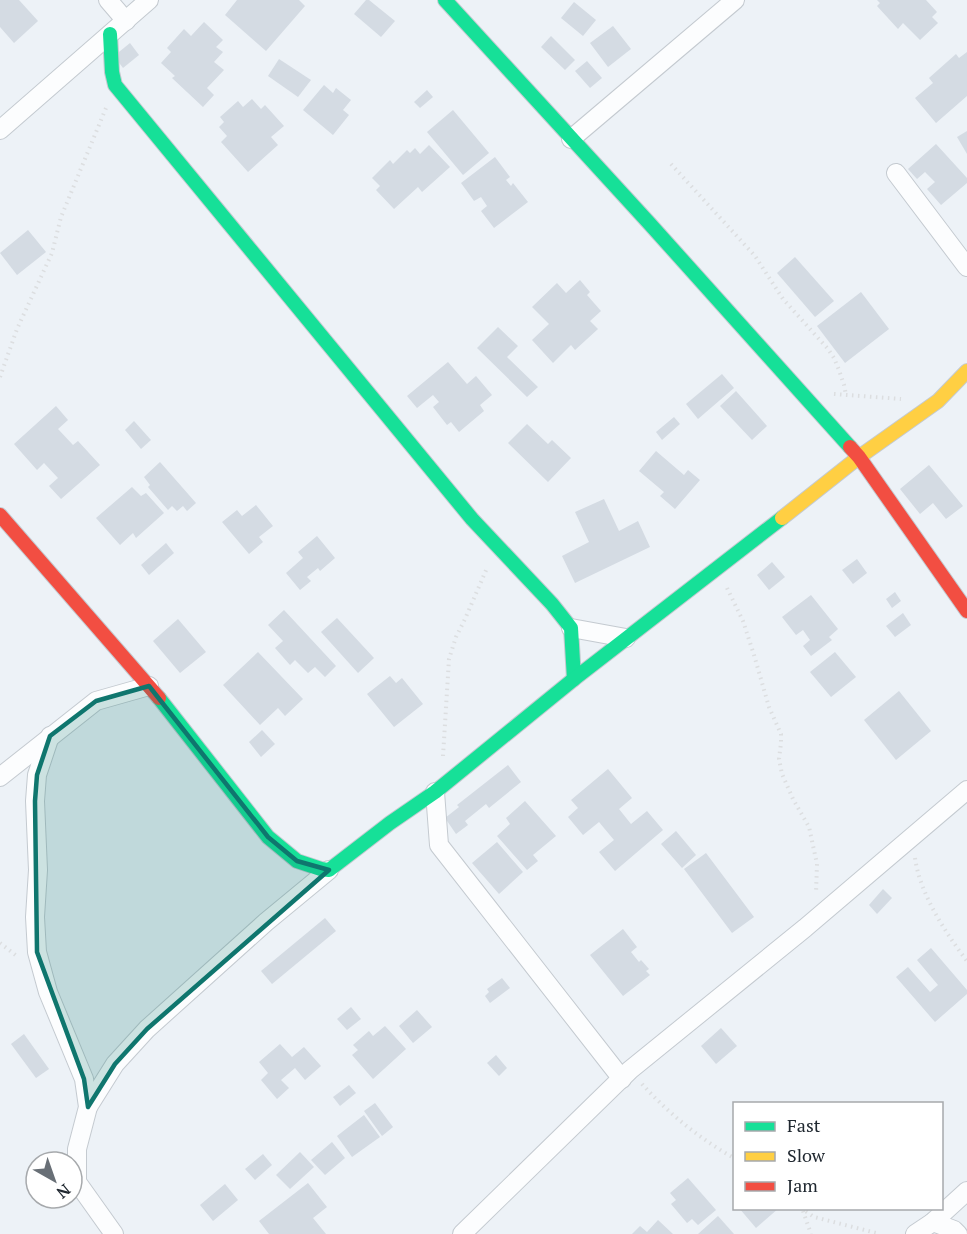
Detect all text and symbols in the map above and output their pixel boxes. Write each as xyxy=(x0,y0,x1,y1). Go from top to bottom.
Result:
legend xyxy=(733,1102,943,1210)
text: Fast xyxy=(787,1113,821,1137)
text: Slow xyxy=(787,1143,826,1167)
north arrow xyxy=(24,1150,84,1210)
text: Jam xyxy=(787,1173,818,1197)
text: N xyxy=(52,1179,75,1204)

